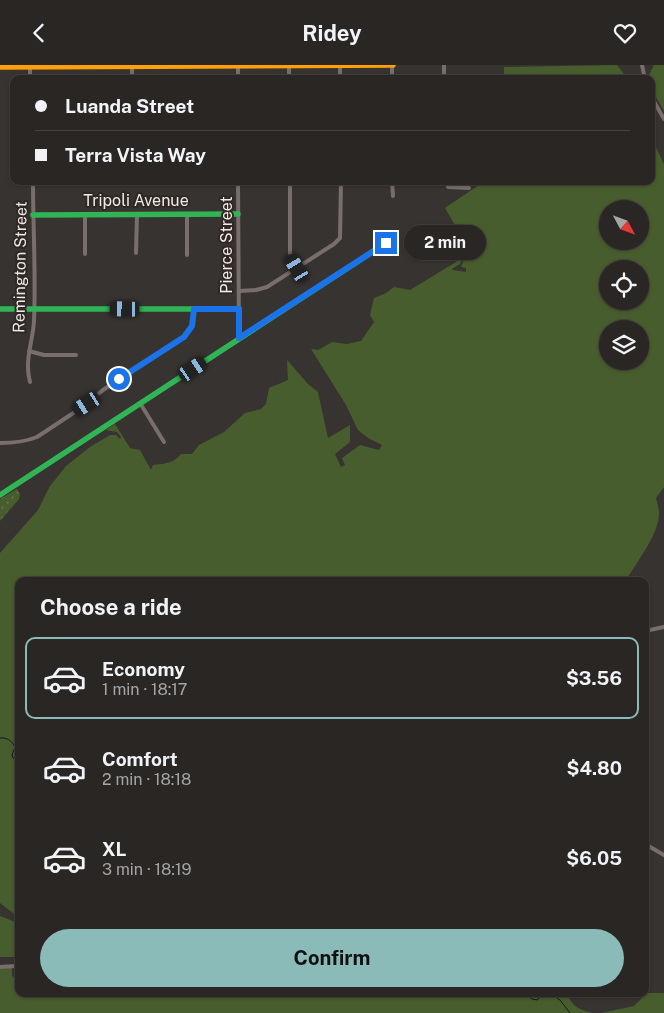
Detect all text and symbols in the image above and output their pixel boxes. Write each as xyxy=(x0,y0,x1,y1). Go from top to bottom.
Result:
icon: back xyxy=(25,19,53,47)
icon: heart xyxy=(611,19,639,47)
text: Ridey xyxy=(302,20,362,46)
text: Luanda Street xyxy=(65,95,194,117)
text: Terra Vista Way xyxy=(65,144,206,166)
street label: Tripoli Avenue xyxy=(83,191,189,210)
street label: Pierce Street xyxy=(217,196,236,294)
north arrow xyxy=(599,200,649,250)
map controls xyxy=(599,200,649,370)
street label: Remington Street xyxy=(9,201,31,333)
callout: 2 min xyxy=(404,225,486,261)
route end xyxy=(375,232,397,254)
text: 2 min xyxy=(424,233,466,252)
car xyxy=(282,251,311,285)
button: locate xyxy=(599,260,649,310)
car xyxy=(109,301,140,317)
button: layers xyxy=(599,320,649,370)
car xyxy=(176,354,209,384)
route start xyxy=(108,368,130,390)
car xyxy=(70,390,103,418)
text: Choose a ride xyxy=(40,594,182,620)
icon: car xyxy=(42,656,87,701)
text: Economy xyxy=(102,658,185,680)
text: $3.56 xyxy=(566,667,622,689)
text: 1 min · 18:17 xyxy=(102,680,187,699)
icon: car xyxy=(42,746,87,791)
text: Comfort xyxy=(102,748,178,770)
text: $4.80 xyxy=(567,757,622,779)
text: 2 min · 18:18 xyxy=(102,770,191,789)
icon: car xyxy=(42,836,87,881)
text: XL xyxy=(102,838,127,860)
text: $6.05 xyxy=(566,847,622,869)
text: 3 min · 18:19 xyxy=(102,860,191,879)
button: Confirm xyxy=(40,929,624,987)

